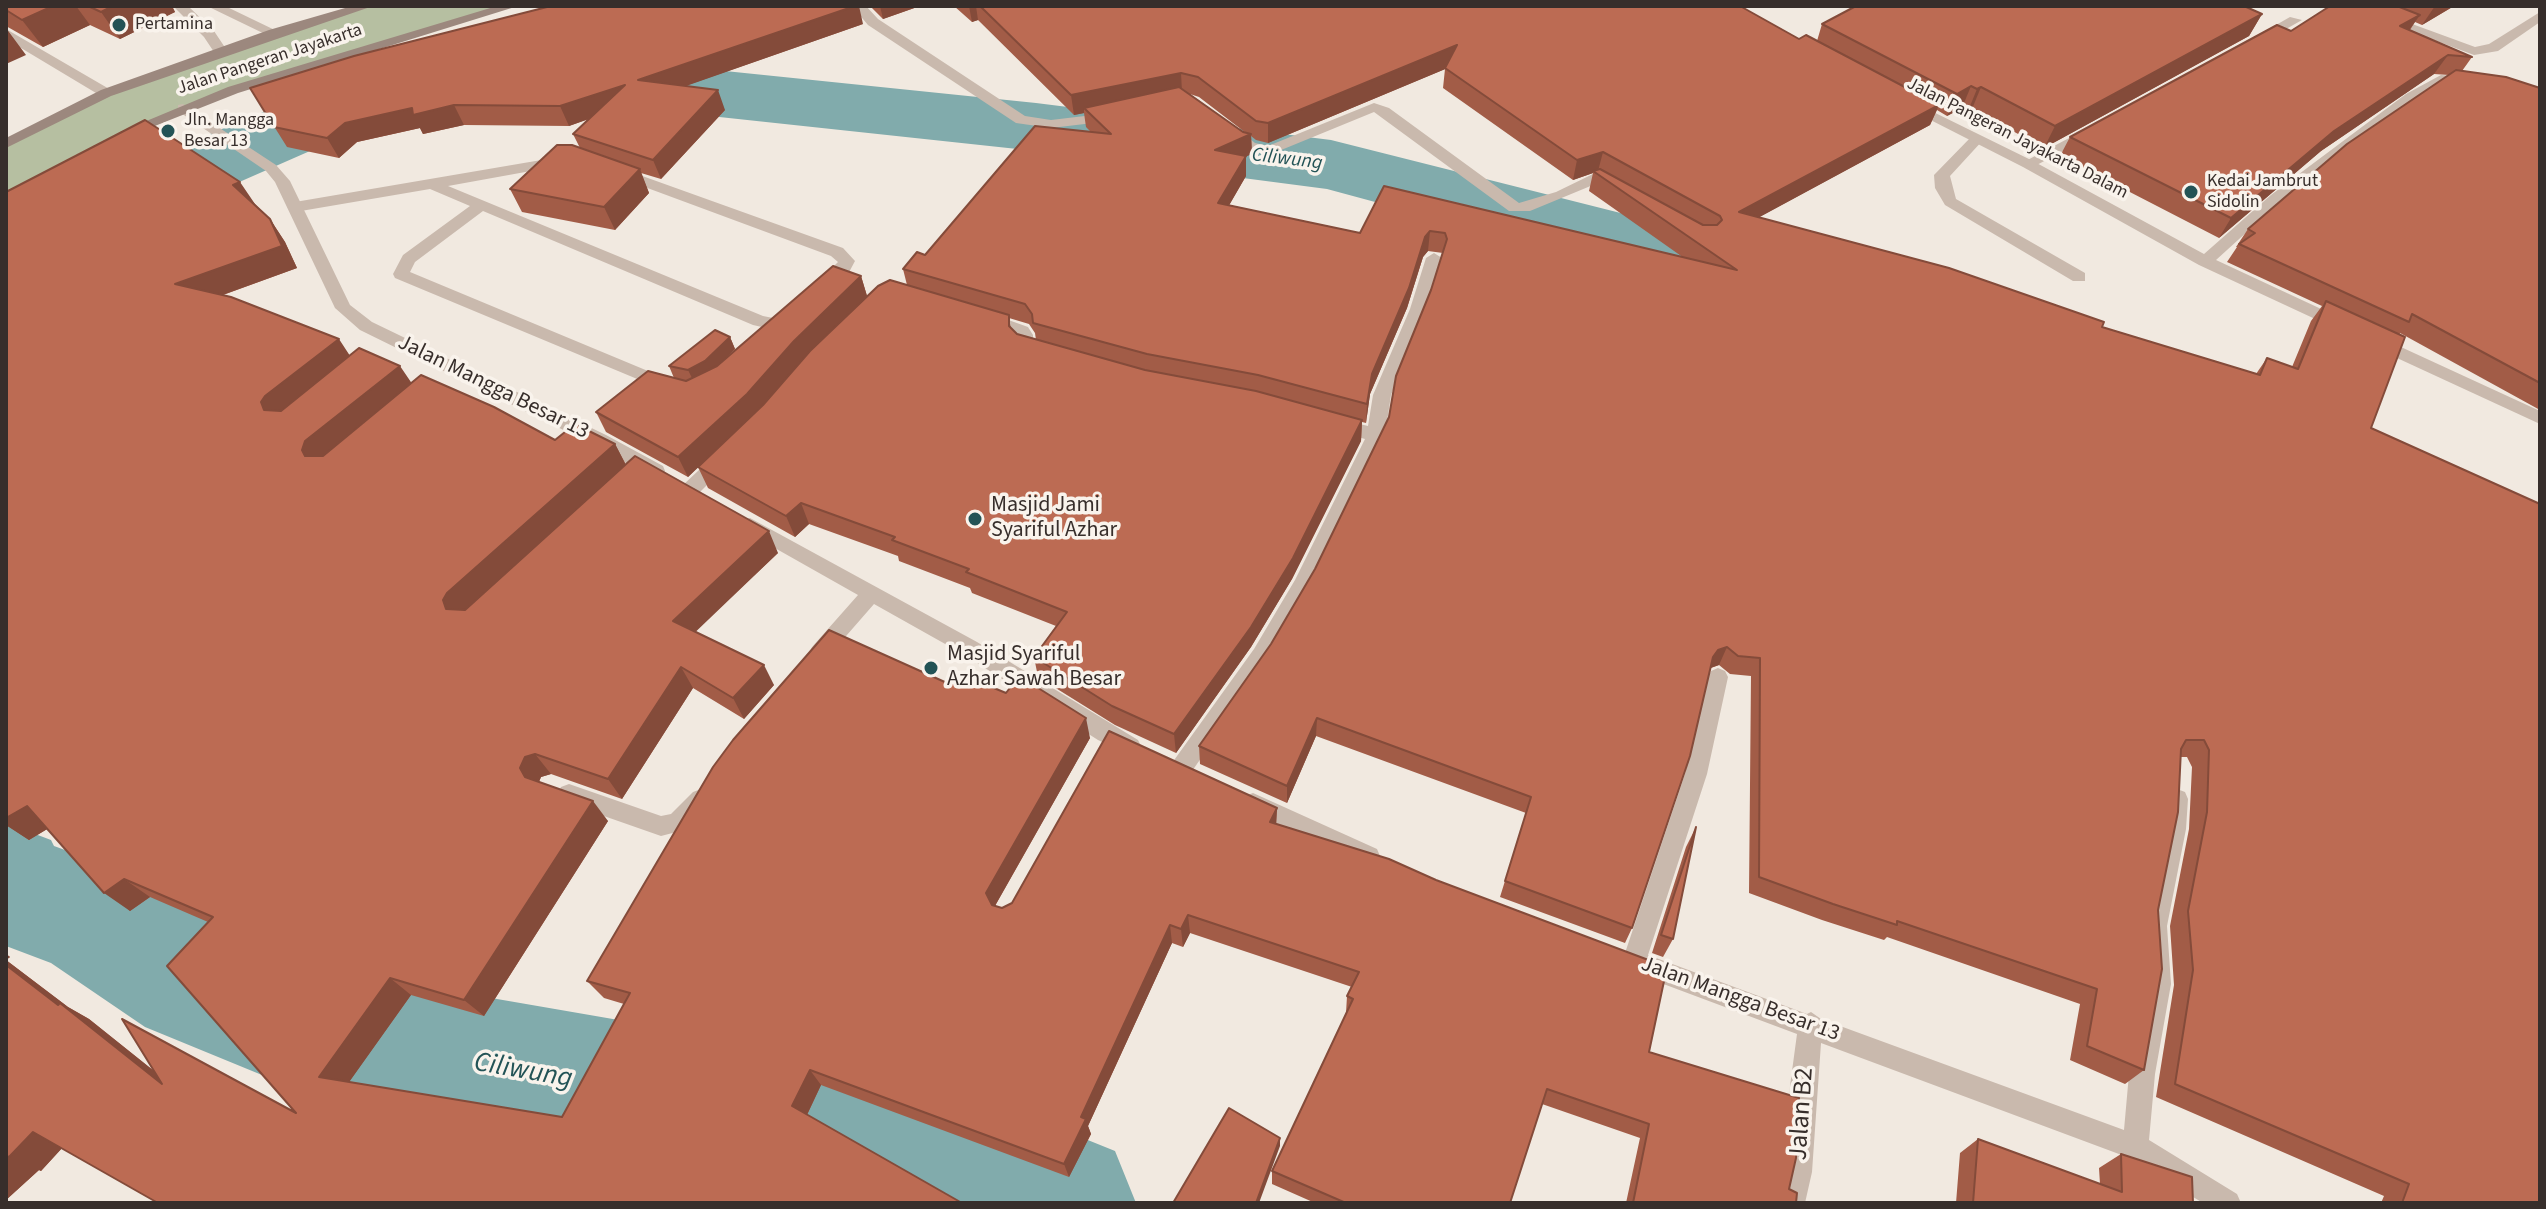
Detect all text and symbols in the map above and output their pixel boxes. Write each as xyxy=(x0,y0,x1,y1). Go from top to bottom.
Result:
place label: Pertamina xyxy=(135,14,213,36)
marker: Pertamina xyxy=(110,16,128,34)
street label: Jalan Pangeran Jayakarta xyxy=(175,20,365,100)
street label: Jalan Pangeran Jayakarta Dalam xyxy=(1903,74,2131,204)
place label: Jln. Mangga Besar 13 xyxy=(184,110,274,152)
marker: Jln. Mangga Besar 13 xyxy=(159,122,177,140)
water label: Ciliwung xyxy=(1250,144,1324,176)
place label: Kedai Jambrut Sidolin xyxy=(2207,171,2318,214)
marker: Kedai Jambrut Sidolin xyxy=(2182,183,2200,201)
street label: Jalan Mangga Besar 13 xyxy=(393,330,593,446)
place label: Masjid Jami Syariful Azhar xyxy=(991,493,1117,544)
marker: Masjid Jami Syariful Azhar xyxy=(966,510,984,528)
place label: Masjid Syariful Azhar Sawah Besar xyxy=(947,642,1121,694)
marker: Masjid Syariful Azhar Sawah Besar xyxy=(922,659,940,677)
street label: Jalan Mangga Besar 13 xyxy=(1637,952,1843,1048)
water label: Ciliwung xyxy=(471,1047,575,1097)
street label: Jalan B2 xyxy=(1784,1067,1822,1161)

